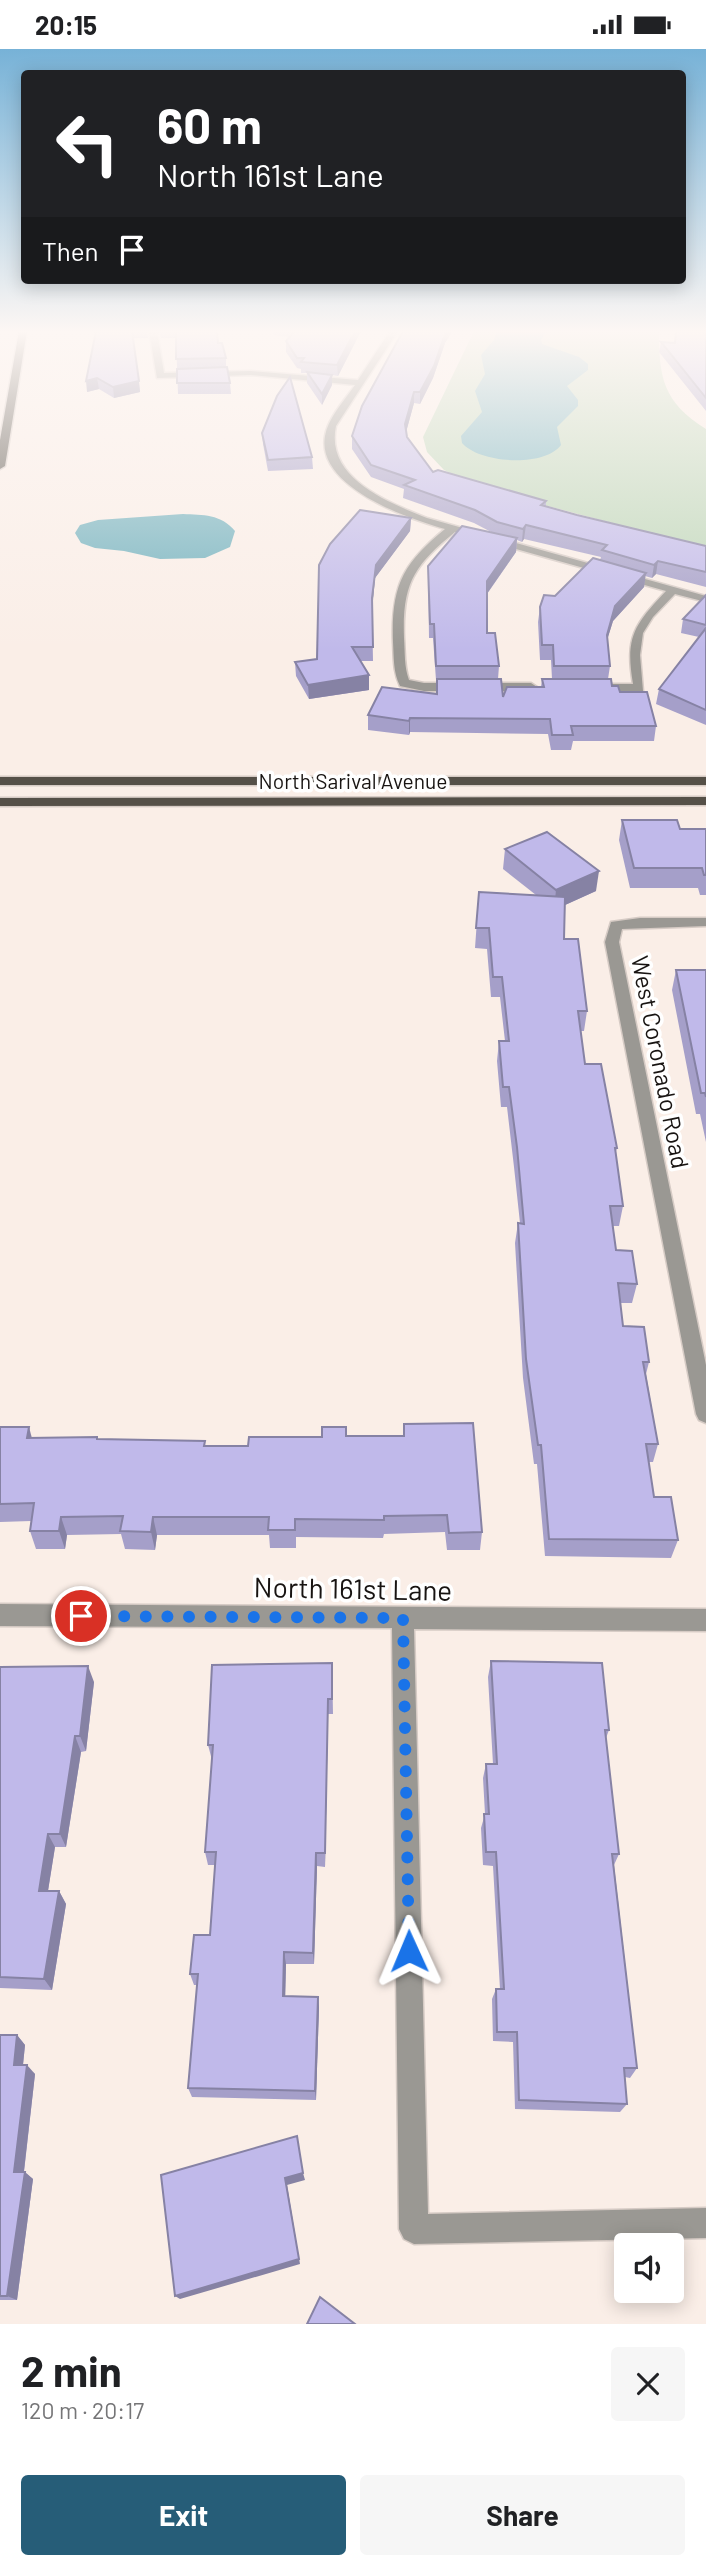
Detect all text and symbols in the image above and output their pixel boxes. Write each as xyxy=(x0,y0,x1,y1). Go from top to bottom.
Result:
text: 20:15 xyxy=(35,9,97,40)
text: 60 m xyxy=(157,95,262,154)
icon: left xyxy=(42,98,133,189)
text: North 161st Lane xyxy=(157,155,384,193)
icon: arrive xyxy=(113,231,151,269)
text: Then xyxy=(42,235,99,266)
street label: North Sarival Avenue xyxy=(259,768,447,793)
street label: West Coronado Road xyxy=(626,953,696,1171)
street label: North 161st Lane xyxy=(253,1569,453,1607)
pin xyxy=(51,1586,111,1646)
icon: arrive xyxy=(62,1597,100,1635)
position arrow xyxy=(372,1914,446,1988)
map controls xyxy=(614,2233,684,2303)
button: sound xyxy=(614,2233,684,2303)
text: 2 min xyxy=(21,2345,122,2395)
button: close xyxy=(611,2347,685,2421)
text: 120 m · 20:17 xyxy=(21,2396,144,2424)
button: Exit xyxy=(21,2475,346,2555)
button: Share xyxy=(360,2475,685,2555)

